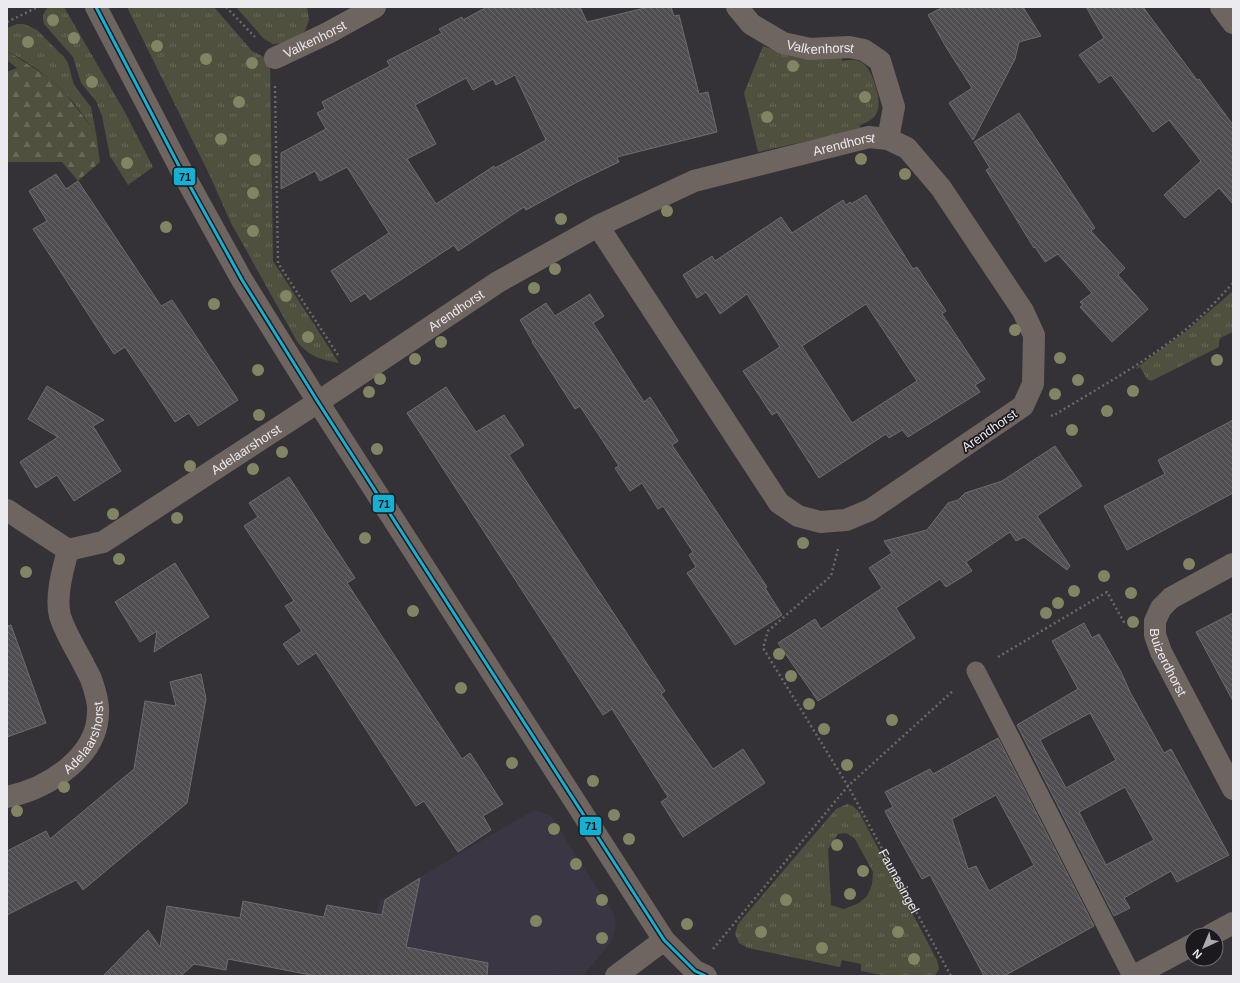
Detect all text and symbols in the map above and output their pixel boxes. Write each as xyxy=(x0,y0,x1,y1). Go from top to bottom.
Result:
street label: Valkenhorst xyxy=(281,17,349,61)
street label: Valkenhorst xyxy=(785,37,856,57)
street label: Arendhorst xyxy=(811,130,876,159)
line badge: 71 xyxy=(173,167,196,186)
text: 71 xyxy=(179,171,191,183)
street label: Arendhorst xyxy=(425,286,487,334)
street label: Arendhorst xyxy=(959,406,1020,455)
street label: Adelaarshorst xyxy=(208,421,284,478)
line badge: 71 xyxy=(372,494,395,513)
text: 71 xyxy=(378,498,390,510)
street label: Buizerdhorst xyxy=(1147,628,1190,699)
street label: Adelaarshorst xyxy=(60,700,106,777)
line badge: 71 xyxy=(579,816,602,836)
text: 71 xyxy=(585,820,597,832)
street label: Faunasingel xyxy=(875,846,922,916)
north arrow xyxy=(1184,927,1224,967)
text: N xyxy=(1190,947,1204,961)

